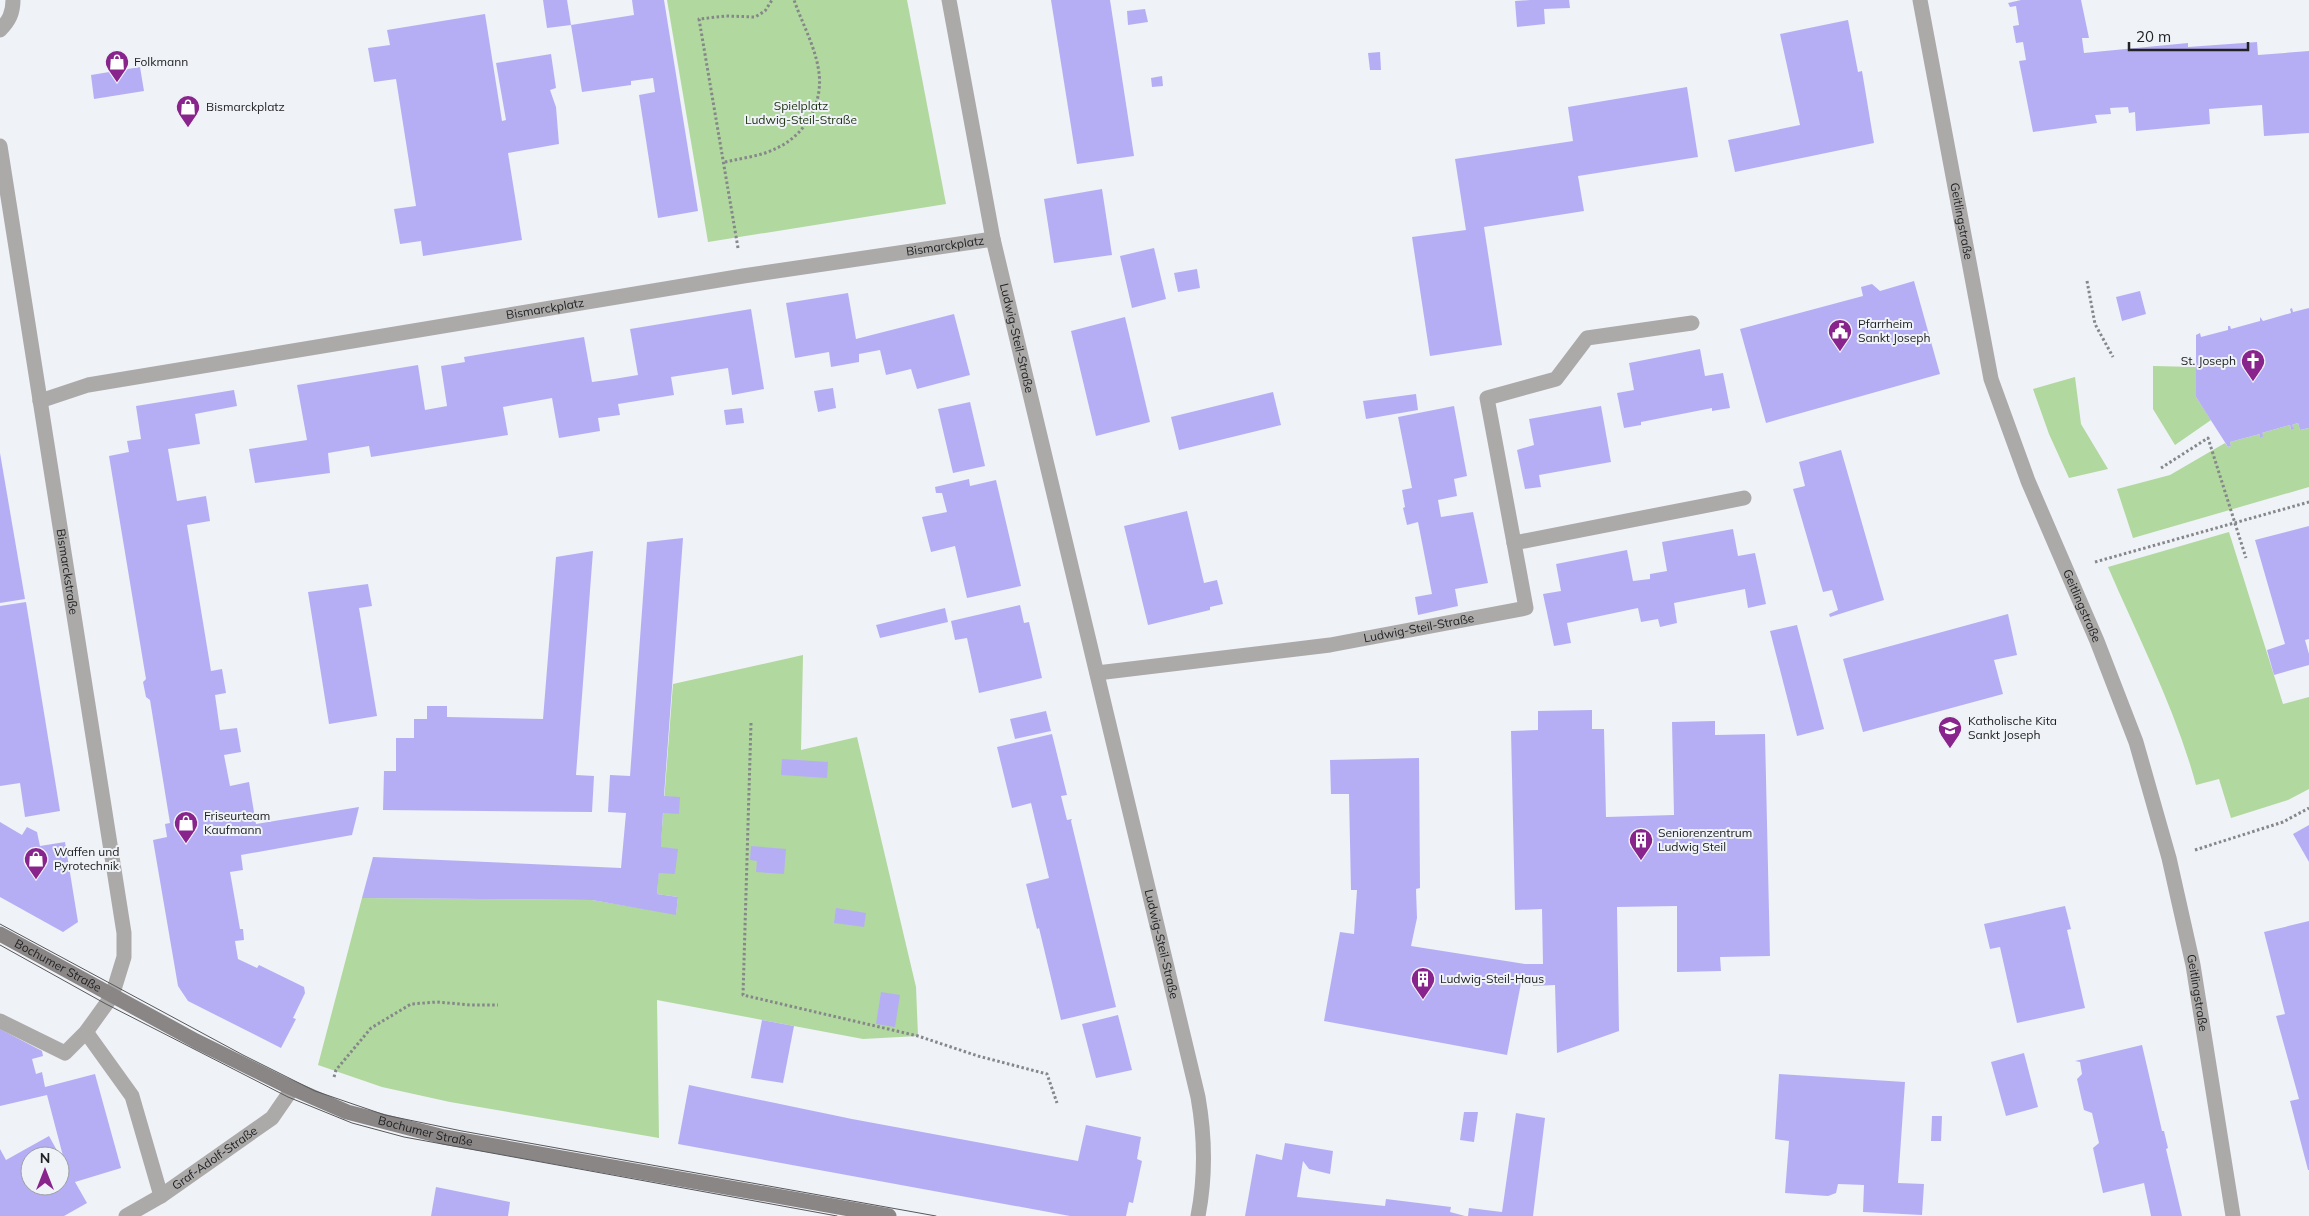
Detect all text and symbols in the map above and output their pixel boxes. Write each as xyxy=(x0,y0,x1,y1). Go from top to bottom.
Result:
scale bar xyxy=(2129,20,2248,52)
text: 20 m xyxy=(2136,27,2171,46)
shop icon: Folkmann xyxy=(104,49,130,83)
place label: Folkmann xyxy=(134,54,188,69)
shop icon: Bismarckplatz xyxy=(175,94,201,128)
park label: Spielplatz Ludwig-Steil-Straße xyxy=(745,98,857,127)
place label: Bismarckplatz xyxy=(206,99,285,114)
street label: Geitlingstraße xyxy=(1947,181,1976,261)
street label: Bismarckplatz xyxy=(905,232,985,259)
street label: Ludwig-Steil-Straße xyxy=(997,282,1038,394)
street label: Bismarckplatz xyxy=(505,295,585,322)
place label: Pfarrheim Sankt Joseph xyxy=(1858,316,1931,345)
public building icon: Pfarrheim Sankt Joseph xyxy=(1827,318,1853,352)
church icon: St. Joseph xyxy=(2240,348,2266,382)
place label: St. Joseph xyxy=(2181,353,2236,368)
street label: Bismarckstraße xyxy=(53,528,82,616)
street label: Geitlingstraße xyxy=(2060,567,2105,644)
street label: Ludwig-Steil-Straße xyxy=(1362,610,1475,646)
place label: Katholische Kita Sankt Joseph xyxy=(1968,713,2057,742)
school or university icon: Katholische Kita Sankt Joseph xyxy=(1937,715,1963,749)
place label: Friseurteam Kaufmann xyxy=(204,808,270,837)
shop icon: Friseurteam Kaufmann xyxy=(173,810,199,844)
place label: Seniorenzentrum Ludwig Steil xyxy=(1658,825,1752,854)
building icon: Seniorenzentrum Ludwig Steil xyxy=(1628,827,1654,861)
place label: Waffen und Pyrotechnik xyxy=(54,844,120,873)
shop icon: Waffen und Pyrotechnik xyxy=(23,846,49,880)
street label: Ludwig-Steil-Straße xyxy=(1142,888,1182,1000)
street label: Bochumer Straße xyxy=(12,935,104,995)
street label: Geitlingstraße xyxy=(2184,953,2211,1032)
building icon: Ludwig-Steil-Haus xyxy=(1410,966,1436,1000)
place label: Ludwig-Steil-Haus xyxy=(1440,971,1544,986)
street label: Bochumer Straße xyxy=(377,1112,474,1149)
street label: Graf-Adolf-Straße xyxy=(169,1123,260,1193)
north arrow xyxy=(20,1146,70,1196)
text: N xyxy=(40,1149,50,1167)

